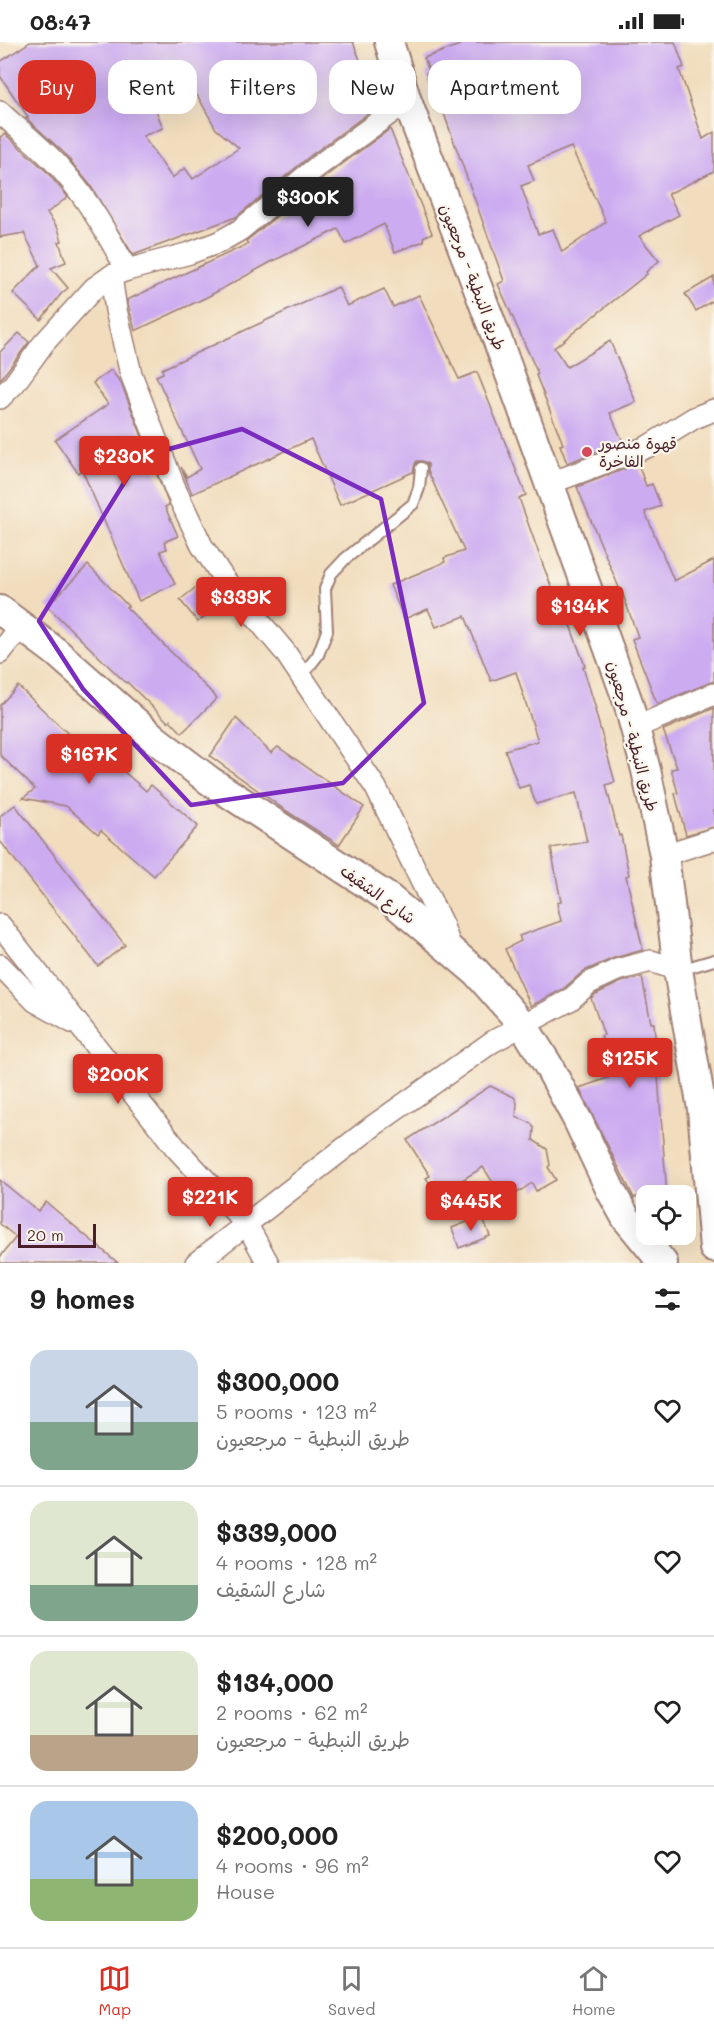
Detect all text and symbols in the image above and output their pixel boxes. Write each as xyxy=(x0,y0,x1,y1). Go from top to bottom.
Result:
text: 08:47 xyxy=(30,7,91,36)
chip: Buy xyxy=(18,60,96,114)
chip: Rent xyxy=(108,60,197,114)
chip: Filters xyxy=(209,60,317,114)
chip: New xyxy=(329,60,416,114)
chip: Apartment xyxy=(428,60,581,114)
pin: $300K xyxy=(266,177,350,228)
text: $300K xyxy=(276,183,340,209)
street label: طريق النبطية - مرجعيون xyxy=(435,201,511,353)
place label: قهوة منصور الفاخرة xyxy=(597,432,677,471)
pin: $230K xyxy=(82,436,166,487)
text: $230K xyxy=(93,442,155,468)
marker: قهوة منصور الفاخرة xyxy=(580,445,594,459)
pin: $339K xyxy=(199,577,283,628)
text: $339K xyxy=(210,583,272,609)
pin: $134K xyxy=(538,586,622,637)
text: $134K xyxy=(550,592,610,618)
street label: طريق النبطية - مرجعيون xyxy=(602,658,664,814)
pin: $167K xyxy=(47,734,131,785)
text: $167K xyxy=(60,740,118,766)
street label: شارع الشقيف xyxy=(335,859,420,929)
pin: $125K xyxy=(588,1038,672,1089)
text: $125K xyxy=(601,1044,659,1070)
pin: $200K xyxy=(76,1054,160,1105)
text: $200K xyxy=(87,1060,149,1086)
pin: $221K xyxy=(168,1177,252,1228)
pin: $445K xyxy=(429,1181,513,1232)
text: $221K xyxy=(182,1183,238,1209)
map controls xyxy=(636,1185,696,1245)
button: locate xyxy=(636,1185,696,1245)
text: $445K xyxy=(440,1187,502,1213)
scale bar xyxy=(18,1221,96,1248)
text: 20 m xyxy=(27,1224,64,1245)
text: 9 homes xyxy=(30,1282,135,1316)
icon: filters xyxy=(651,1283,684,1316)
text: $300,000 xyxy=(216,1364,339,1398)
icon: home xyxy=(78,1374,150,1446)
icon: heart xyxy=(651,1394,684,1427)
text: 5 rooms · 123 m² xyxy=(216,1398,377,1424)
text: طريق النبطية - مرجعيون xyxy=(216,1425,410,1451)
text: $339,000 xyxy=(216,1515,337,1549)
icon: home xyxy=(78,1525,150,1597)
icon: heart xyxy=(651,1545,684,1578)
text: 4 rooms · 128 m² xyxy=(216,1549,377,1575)
text: شارع الشقيف xyxy=(216,1576,326,1602)
text: $134,000 xyxy=(216,1665,334,1699)
icon: home xyxy=(78,1675,150,1747)
icon: heart xyxy=(651,1695,684,1728)
text: 2 rooms · 62 m² xyxy=(216,1699,368,1725)
text: طريق النبطية - مرجعيون xyxy=(216,1726,410,1752)
text: $200,000 xyxy=(216,1818,338,1852)
icon: home xyxy=(78,1825,150,1897)
icon: heart xyxy=(651,1845,684,1878)
text: 4 rooms · 96 m² xyxy=(216,1852,369,1878)
text: House xyxy=(216,1878,275,1904)
tab: Map xyxy=(98,1962,131,2019)
tab: Saved xyxy=(328,1962,375,2019)
tab: Home xyxy=(572,1962,616,2019)

